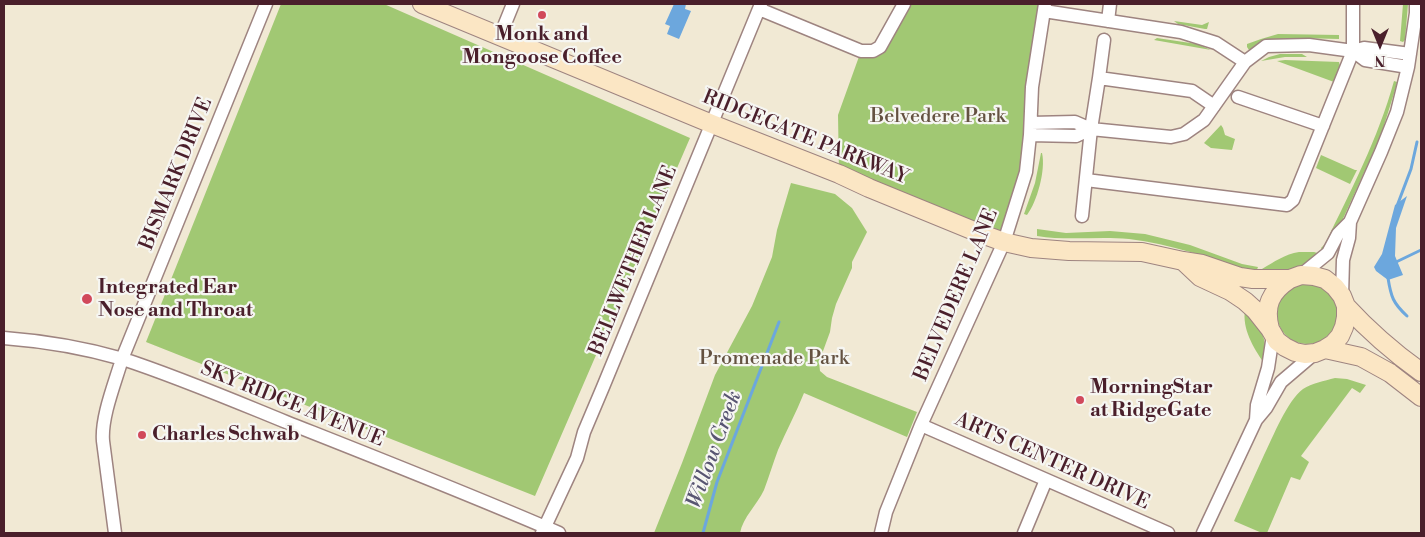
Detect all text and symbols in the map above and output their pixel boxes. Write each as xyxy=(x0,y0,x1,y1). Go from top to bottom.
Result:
marker: Monk and Mongoose Coffee xyxy=(536,9,548,21)
north arrow xyxy=(1355,20,1405,70)
place label: Monk and Mongoose Coffee xyxy=(462,23,622,70)
text: N xyxy=(1374,51,1386,69)
street label: RIDGEGATE PARKWAY xyxy=(698,86,912,190)
street label: BISMARK DRIVE xyxy=(136,94,218,254)
park label: Belvedere Park xyxy=(870,105,1006,129)
street label: BELLWETHER LANE xyxy=(585,163,683,359)
street label: BELVEDERE LANE xyxy=(910,205,1004,385)
place label: Integrated Ear Nose and Throat xyxy=(98,276,253,323)
marker: Integrated Ear Nose and Throat xyxy=(80,292,94,306)
park label: Promenade Park xyxy=(699,347,849,371)
street label: SKY RIDGE AVENUE xyxy=(197,357,387,453)
place label: MorningStar at RidgeGate xyxy=(1090,376,1213,423)
water label: Willow Creek xyxy=(682,388,748,512)
marker: MorningStar at RidgeGate xyxy=(1074,394,1086,406)
street label: ARTS CENTER DRIVE xyxy=(951,408,1153,516)
place label: Charles Schwab xyxy=(152,423,300,447)
marker: Charles Schwab xyxy=(136,429,148,441)

